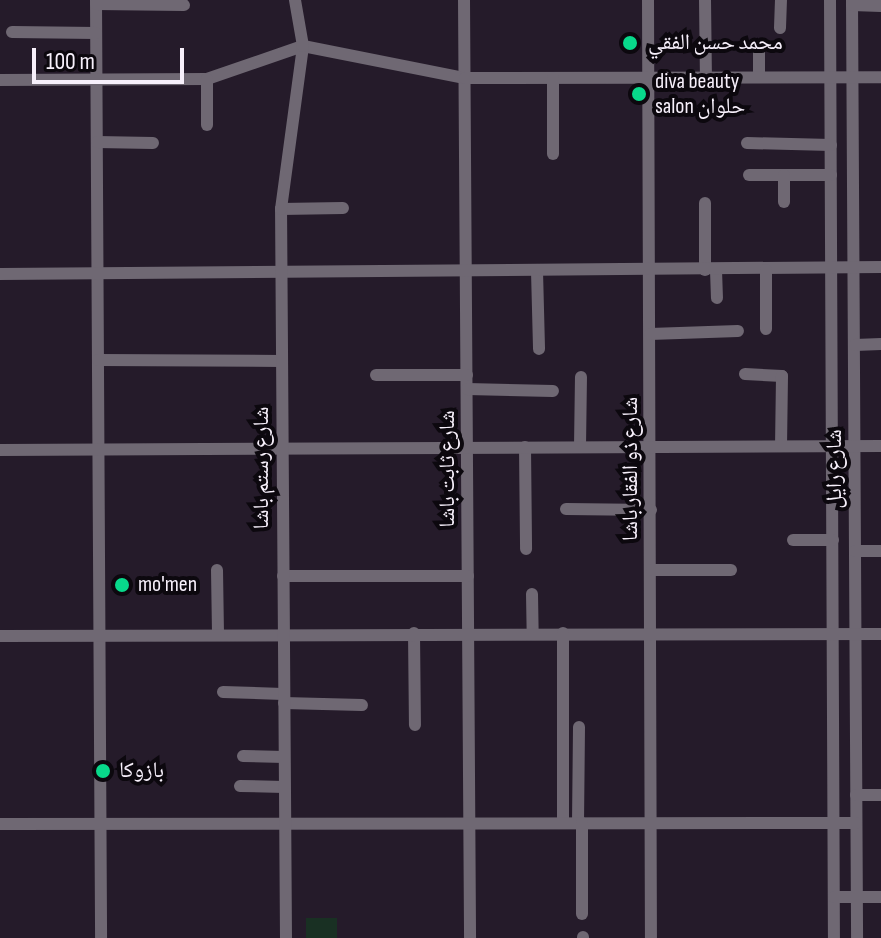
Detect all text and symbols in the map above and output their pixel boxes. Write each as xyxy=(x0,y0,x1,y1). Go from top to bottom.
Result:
place label: محمد حسن الفقي xyxy=(648,30,783,56)
scale bar xyxy=(36,32,188,82)
marker: محمد حسن الفقي xyxy=(619,32,641,54)
text: 100 m xyxy=(46,47,95,76)
place label: diva beauty salon حلوان xyxy=(655,68,745,120)
marker: diva beauty salon حلوان xyxy=(630,85,648,103)
street label: شارع ذو الفقار باشا xyxy=(618,397,644,541)
street label: شارع رستم باشا xyxy=(249,407,275,529)
street label: شارع ثابت باشا xyxy=(435,410,461,528)
street label: شارع رايل xyxy=(822,429,848,509)
place label: mo'men xyxy=(138,572,197,598)
marker: mo'men xyxy=(113,576,131,594)
place label: بازوكا xyxy=(119,758,164,784)
marker: بازوكا xyxy=(94,762,112,780)

